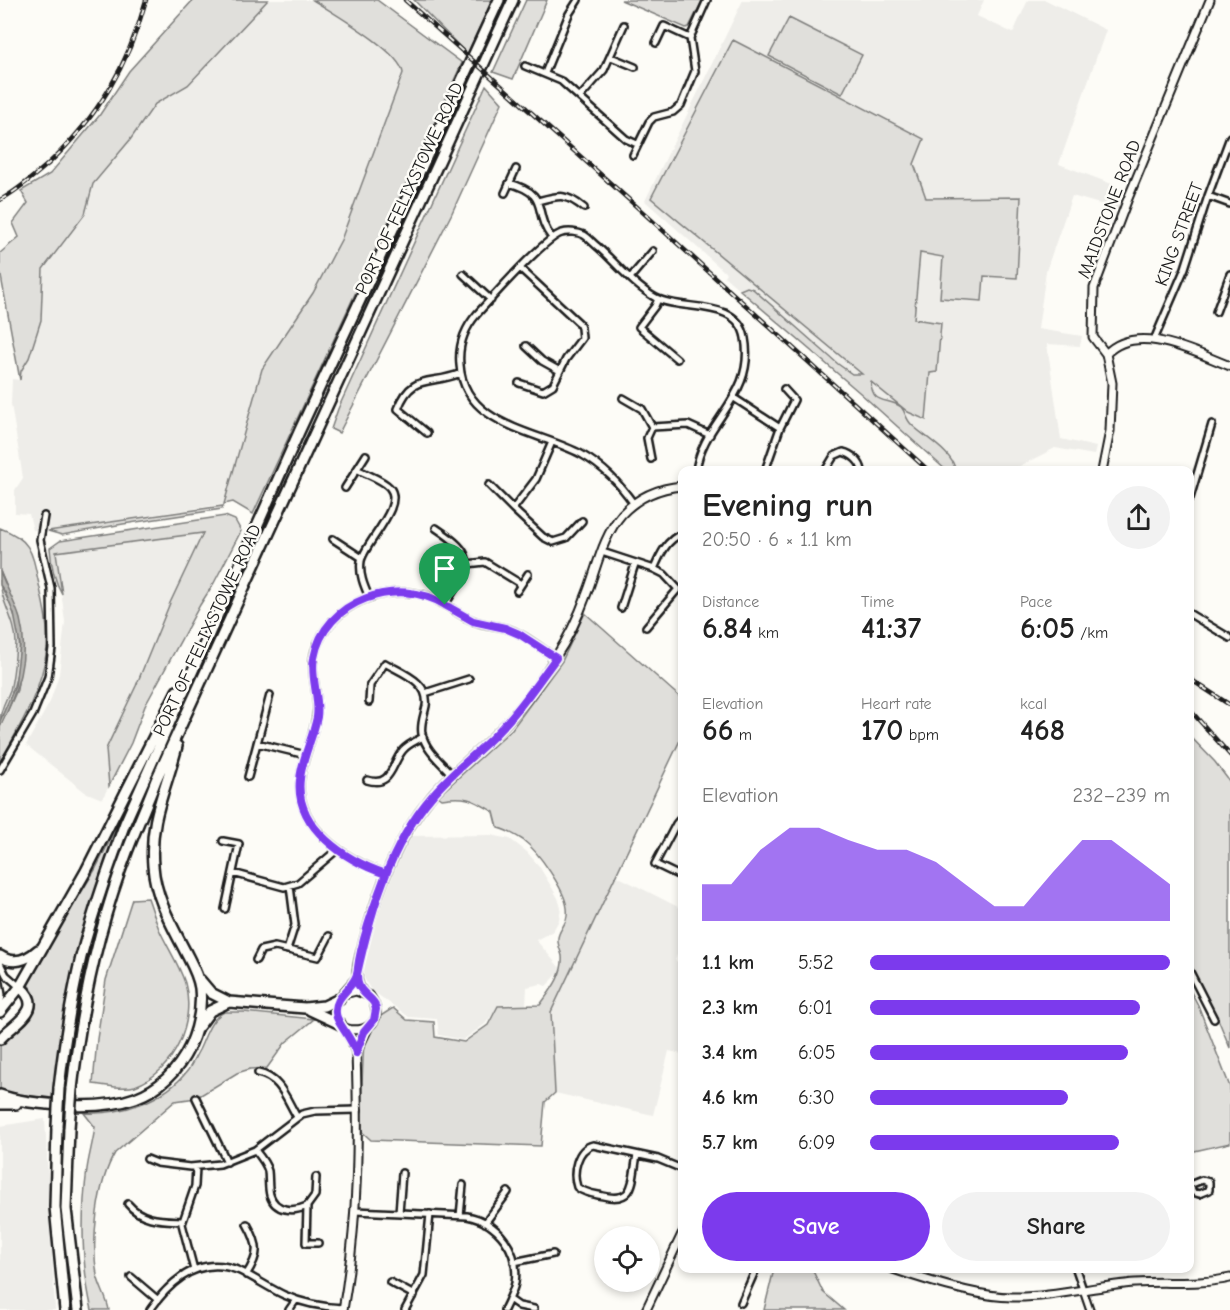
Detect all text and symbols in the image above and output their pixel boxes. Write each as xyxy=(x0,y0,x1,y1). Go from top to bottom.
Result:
street label: PORT OF FELIXSTOWE ROAD xyxy=(351,79,468,298)
street label: MAIDSTONE ROAD xyxy=(1073,137,1146,281)
street label: KING STREET xyxy=(1151,179,1208,289)
text: Evening run xyxy=(702,486,873,524)
button: share xyxy=(1107,486,1170,549)
street label: PORT OF FELIXSTOWE ROAD xyxy=(149,521,266,740)
text: 20:50 · 6 × 1.1 km xyxy=(702,528,852,551)
pin xyxy=(419,543,470,605)
icon: arrive xyxy=(428,552,461,585)
text: Distance xyxy=(702,593,759,611)
text: Time xyxy=(861,593,894,611)
text: Pace xyxy=(1020,593,1052,611)
text: 6.84 xyxy=(702,611,753,646)
text: 41:37 xyxy=(861,611,921,646)
text: 6:05 xyxy=(1020,611,1075,646)
text: km xyxy=(753,624,779,642)
text: /km xyxy=(1075,624,1108,642)
text: Elevation xyxy=(702,695,763,713)
text: Heart rate xyxy=(861,695,932,713)
text: kcal xyxy=(1020,695,1047,713)
text: 66 xyxy=(702,713,733,748)
text: 170 xyxy=(861,713,903,748)
text: 468 xyxy=(1020,713,1065,748)
text: m xyxy=(733,726,752,744)
text: bpm xyxy=(903,726,939,744)
text: Elevation xyxy=(702,784,779,807)
text: 232–239 m xyxy=(1073,784,1170,807)
text: 1.1 km xyxy=(702,951,754,974)
text: 5:52 xyxy=(798,951,834,974)
text: 2.3 km xyxy=(702,996,758,1019)
text: 6:01 xyxy=(798,996,833,1019)
text: 3.4 km xyxy=(702,1041,758,1064)
text: 6:05 xyxy=(798,1041,835,1064)
text: 4.6 km xyxy=(702,1086,758,1109)
text: 6:30 xyxy=(798,1086,835,1109)
text: 5.7 km xyxy=(702,1131,758,1154)
text: 6:09 xyxy=(798,1131,835,1154)
button: Save xyxy=(702,1192,930,1261)
button: Share xyxy=(942,1192,1170,1261)
map controls xyxy=(594,1226,660,1292)
button: locate xyxy=(594,1226,660,1292)

